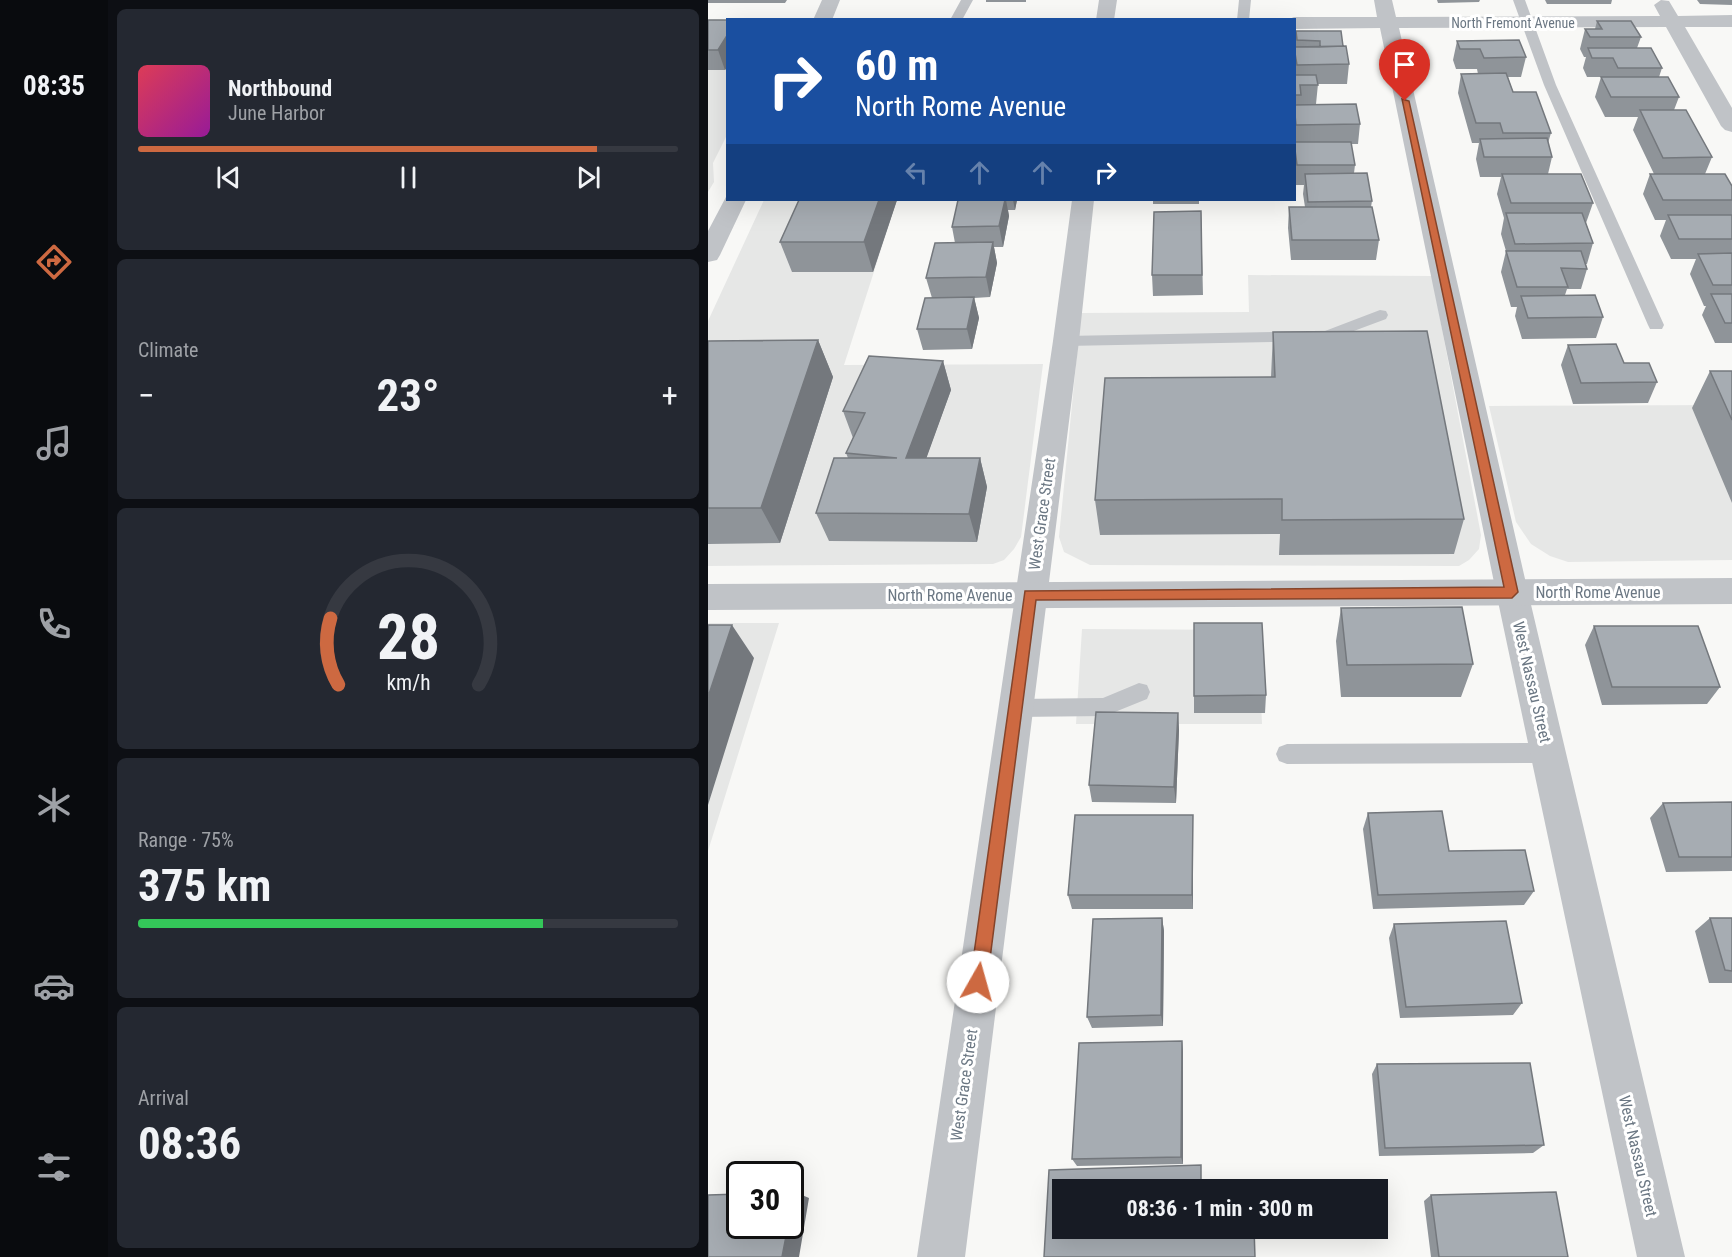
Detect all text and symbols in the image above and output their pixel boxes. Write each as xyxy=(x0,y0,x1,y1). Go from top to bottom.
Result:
street label: North Fremont Avenue xyxy=(1451,15,1575,31)
pin xyxy=(1379,39,1430,101)
text: 60 m xyxy=(855,41,938,90)
icon: right xyxy=(756,42,834,120)
icon: arrive xyxy=(1388,48,1421,81)
text: 08:35 xyxy=(23,70,85,102)
text: Northbound xyxy=(228,76,332,101)
text: North Rome Avenue xyxy=(855,91,1066,123)
text: June Harbor xyxy=(228,101,325,125)
icon: left xyxy=(900,156,933,189)
icon: ahead xyxy=(963,156,996,189)
icon: ahead xyxy=(1026,156,1059,189)
icon: right xyxy=(1089,156,1122,189)
icon: previous xyxy=(212,161,245,194)
icon: pause xyxy=(392,161,425,194)
icon: next xyxy=(572,161,605,194)
icon: directions xyxy=(33,241,75,283)
text: Climate xyxy=(138,338,198,362)
text: 23° xyxy=(377,369,440,422)
text: − xyxy=(138,376,155,415)
text: + xyxy=(662,376,678,415)
icon: music xyxy=(33,422,75,464)
street label: West Grace Street xyxy=(1025,457,1059,571)
street label: North Rome Avenue xyxy=(1535,583,1661,602)
street label: North Rome Avenue xyxy=(887,586,1013,605)
text: 28 xyxy=(376,602,440,675)
icon: phone xyxy=(33,603,75,645)
street label: West Nassau Street xyxy=(1509,620,1555,745)
text: km/h xyxy=(386,671,430,696)
icon: climate xyxy=(33,784,75,826)
text: Range · 75% xyxy=(138,828,234,852)
text: 375 km xyxy=(138,859,271,912)
position arrow xyxy=(946,950,1010,1014)
icon: car xyxy=(33,965,75,1007)
street label: West Grace Street xyxy=(947,1028,981,1142)
text: Arrival xyxy=(138,1086,189,1110)
street label: West Nassau Street xyxy=(1615,1094,1661,1219)
text: 08:36 xyxy=(138,1117,241,1170)
icon: filters xyxy=(33,1146,75,1188)
speed limit sign: 30 xyxy=(726,1161,804,1239)
text: 08:36 · 1 min · 300 m xyxy=(1127,1196,1313,1221)

